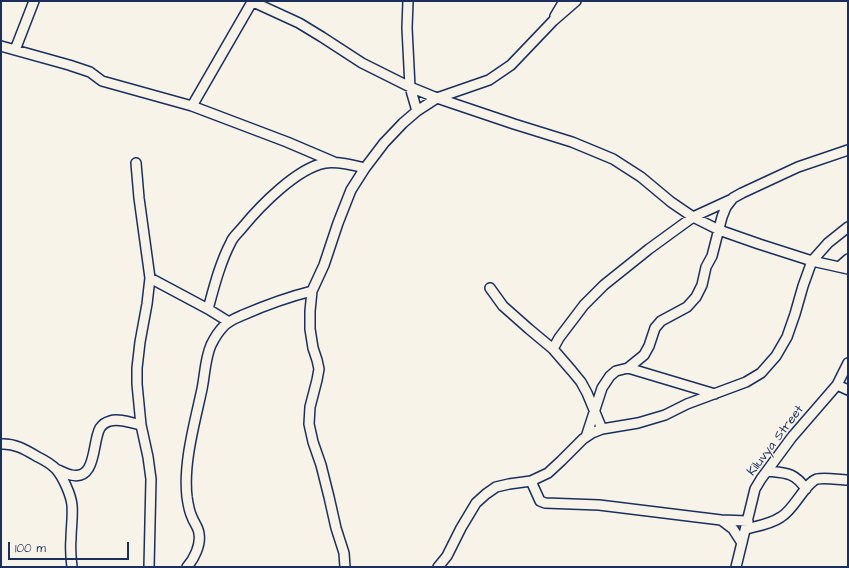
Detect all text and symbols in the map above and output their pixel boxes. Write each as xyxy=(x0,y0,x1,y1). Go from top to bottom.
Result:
street label: Kiluvya Street xyxy=(744,403,808,479)
scale bar xyxy=(10,534,131,560)
text: 100 m xyxy=(15,540,46,557)

